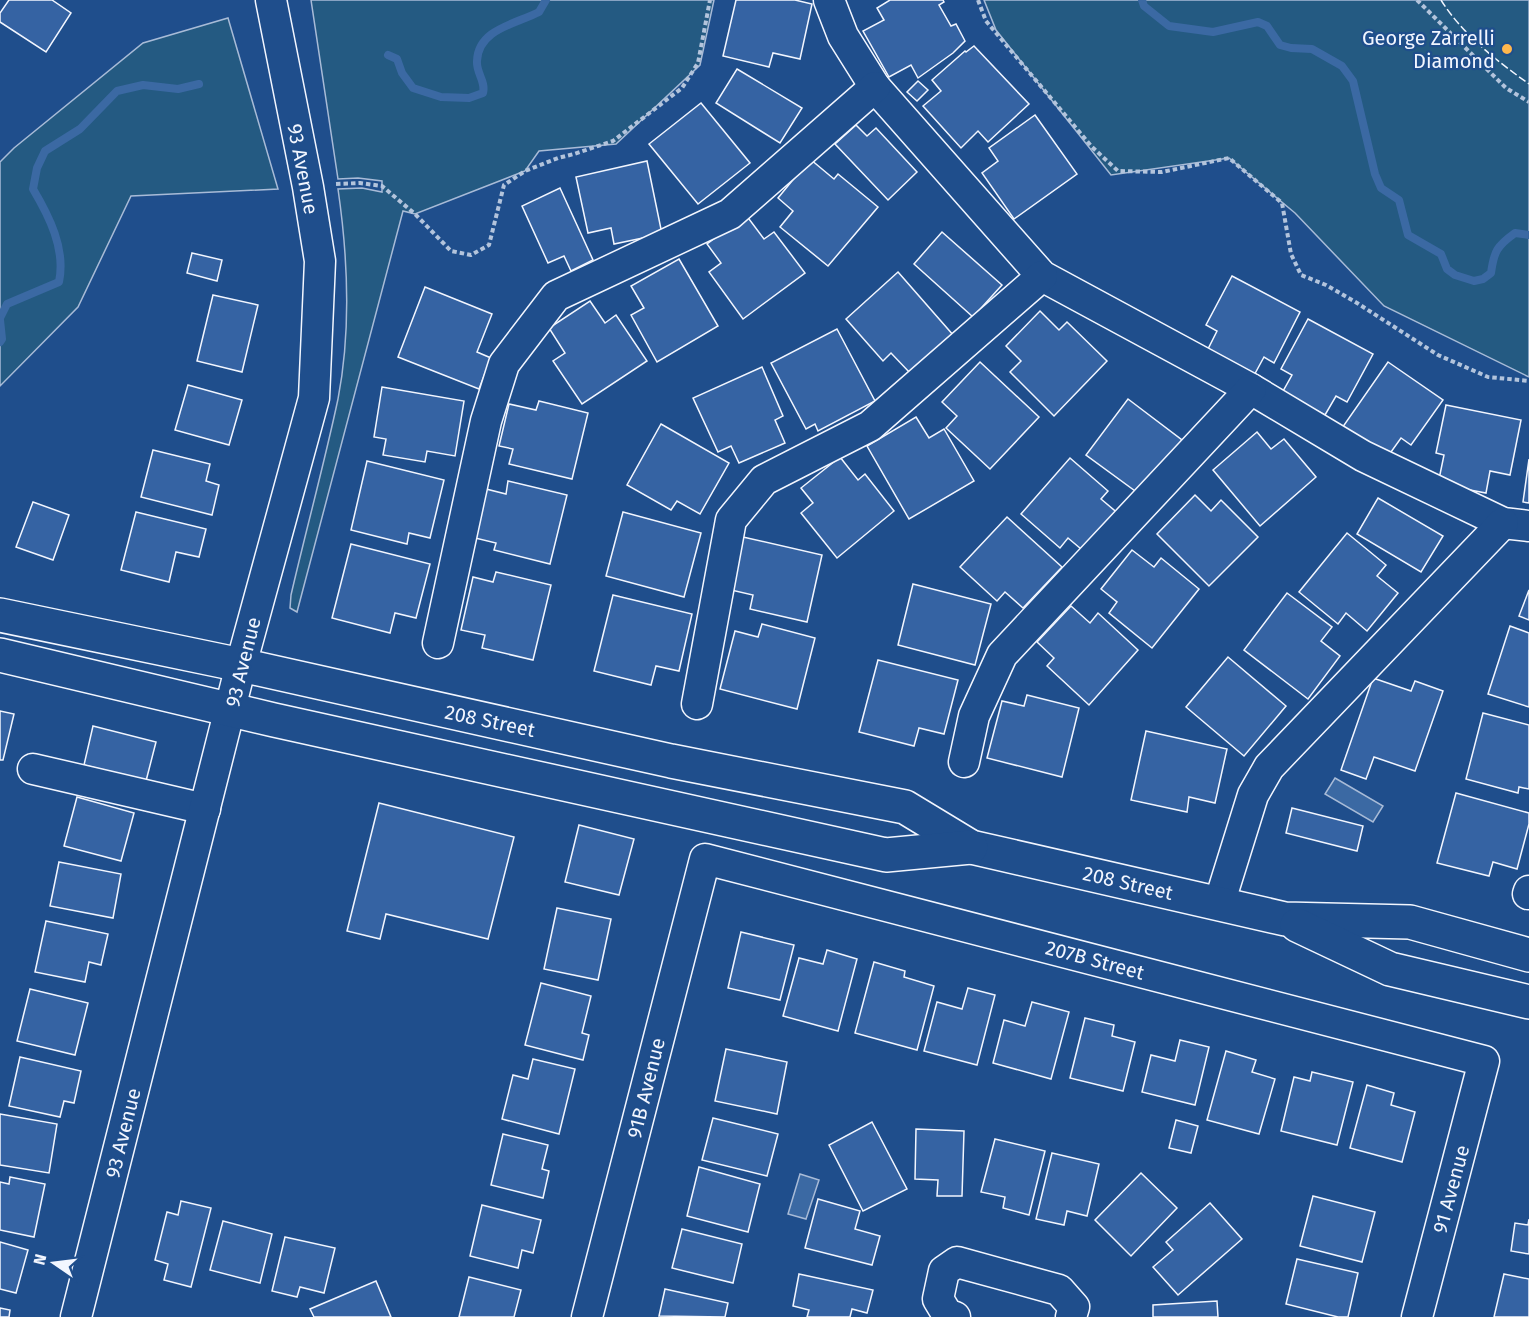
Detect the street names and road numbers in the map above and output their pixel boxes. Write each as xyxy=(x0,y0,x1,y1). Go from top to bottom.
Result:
street label: 93 Avenue xyxy=(282,122,324,216)
street label: 93 Avenue xyxy=(220,615,266,709)
street label: 208 Street xyxy=(443,700,538,742)
street label: 208 Street xyxy=(1081,861,1176,905)
street label: 207B Street xyxy=(1043,935,1148,985)
street label: 91B Avenue xyxy=(622,1035,670,1141)
street label: 93 Avenue xyxy=(100,1086,146,1180)
street label: 91 Avenue xyxy=(1428,1142,1474,1236)

